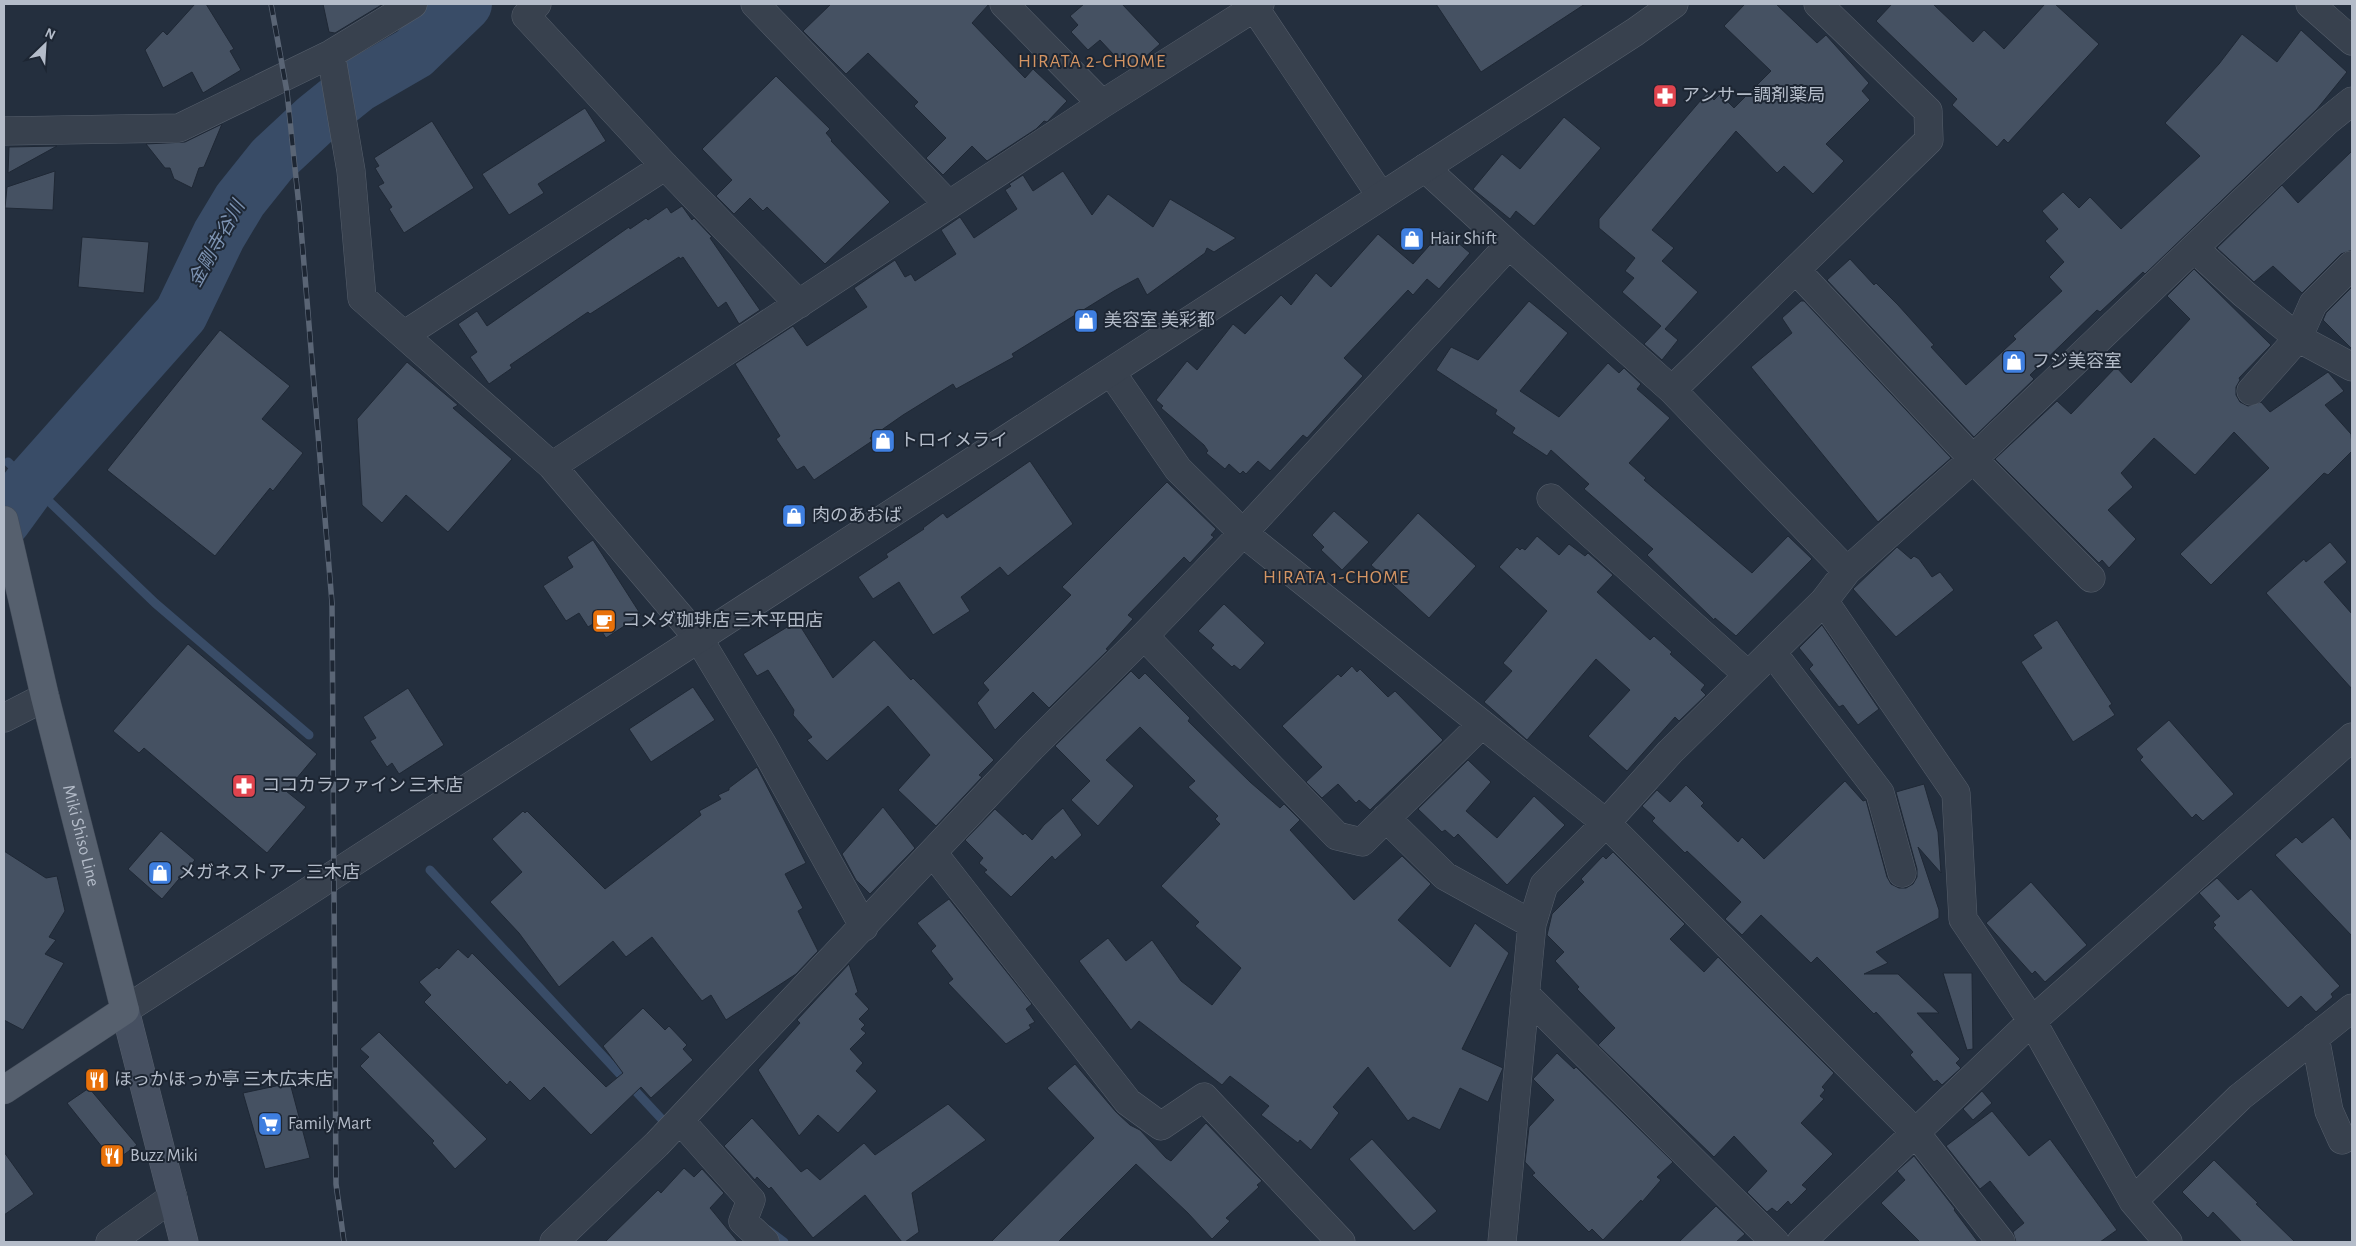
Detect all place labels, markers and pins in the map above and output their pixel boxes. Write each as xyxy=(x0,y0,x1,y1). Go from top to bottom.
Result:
pharmacy icon: アンサー調剤薬局 xyxy=(1652,83,1678,109)
place label: アンサー調剤薬局 xyxy=(1682,86,1825,105)
shop icon: Hair Shift xyxy=(1399,226,1425,252)
place label: Hair Shift xyxy=(1430,230,1497,248)
shop icon: 美容室 美彩都 xyxy=(1073,308,1099,334)
place label: 美容室 美彩都 xyxy=(1104,310,1215,330)
shop icon: フジ美容室 xyxy=(2001,349,2027,375)
place label: フジ美容室 xyxy=(2032,351,2122,371)
shop icon: トロイメライ xyxy=(870,428,896,454)
place label: トロイメライ xyxy=(900,431,1008,450)
shop icon: 肉のあおば xyxy=(781,503,807,529)
place label: 肉のあおば xyxy=(812,506,902,525)
cafe icon: コメダ珈琲店 三木平田店 xyxy=(591,608,617,634)
place label: コメダ珈琲店 三木平田店 xyxy=(622,610,823,630)
pharmacy icon: ココカラファイン 三木店 xyxy=(231,773,257,799)
place label: ココカラファイン 三木店 xyxy=(262,776,463,795)
shop icon: メガネストアー 三木店 xyxy=(147,860,173,886)
place label: メガネストアー 三木店 xyxy=(178,863,360,882)
restaurant icon: ほっかほっか亭 三木広末店 xyxy=(84,1067,110,1093)
place label: ほっかほっか亭 三木広末店 xyxy=(114,1070,333,1089)
supermarket icon: Family Mart xyxy=(257,1111,283,1137)
place label: Family Mart xyxy=(288,1115,371,1133)
restaurant icon: Buzz Miki xyxy=(99,1143,125,1169)
place label: Buzz Miki xyxy=(130,1147,198,1165)

